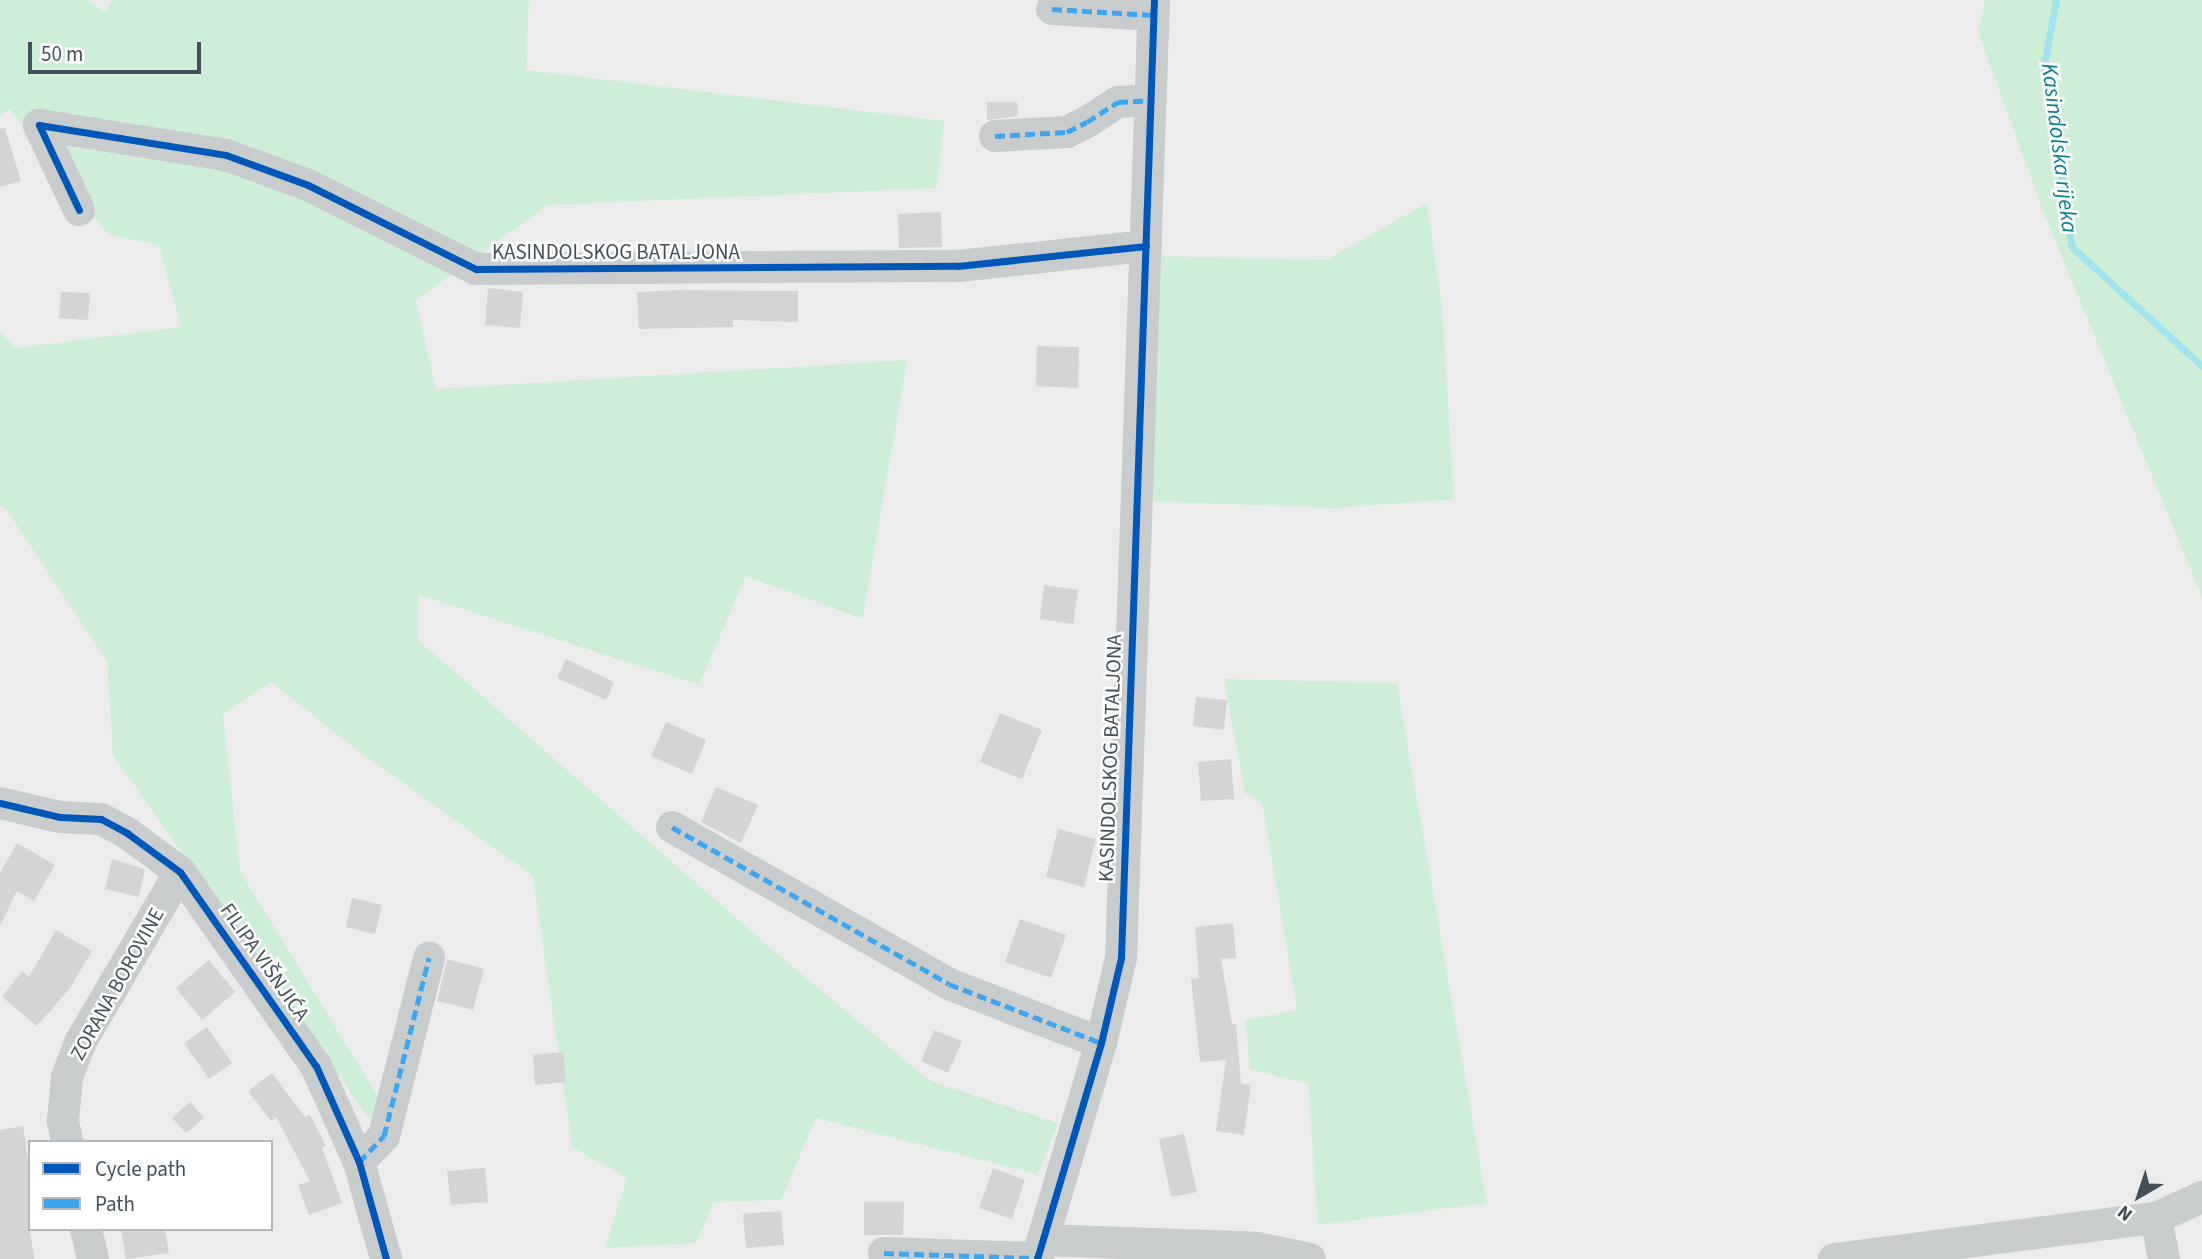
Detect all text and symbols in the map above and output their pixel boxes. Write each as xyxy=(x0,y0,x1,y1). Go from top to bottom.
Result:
scale bar xyxy=(32,28,205,72)
text: 50 m xyxy=(41,39,83,69)
water label: Kasindolska rijeka xyxy=(2035,61,2083,235)
street label: KASINDOLSKOG BATALJONA xyxy=(492,239,740,265)
street label: KASINDOLSKOG BATALJONA xyxy=(1093,634,1127,882)
street label: FILIPA VIŠNJIĆA xyxy=(215,898,315,1026)
street label: ZORANA BOROVINE xyxy=(65,903,169,1065)
legend xyxy=(28,1140,273,1231)
text: Cycle path xyxy=(95,1154,186,1184)
north arrow xyxy=(2104,1161,2174,1231)
text: Path xyxy=(95,1189,135,1219)
text: N xyxy=(2112,1198,2139,1227)

